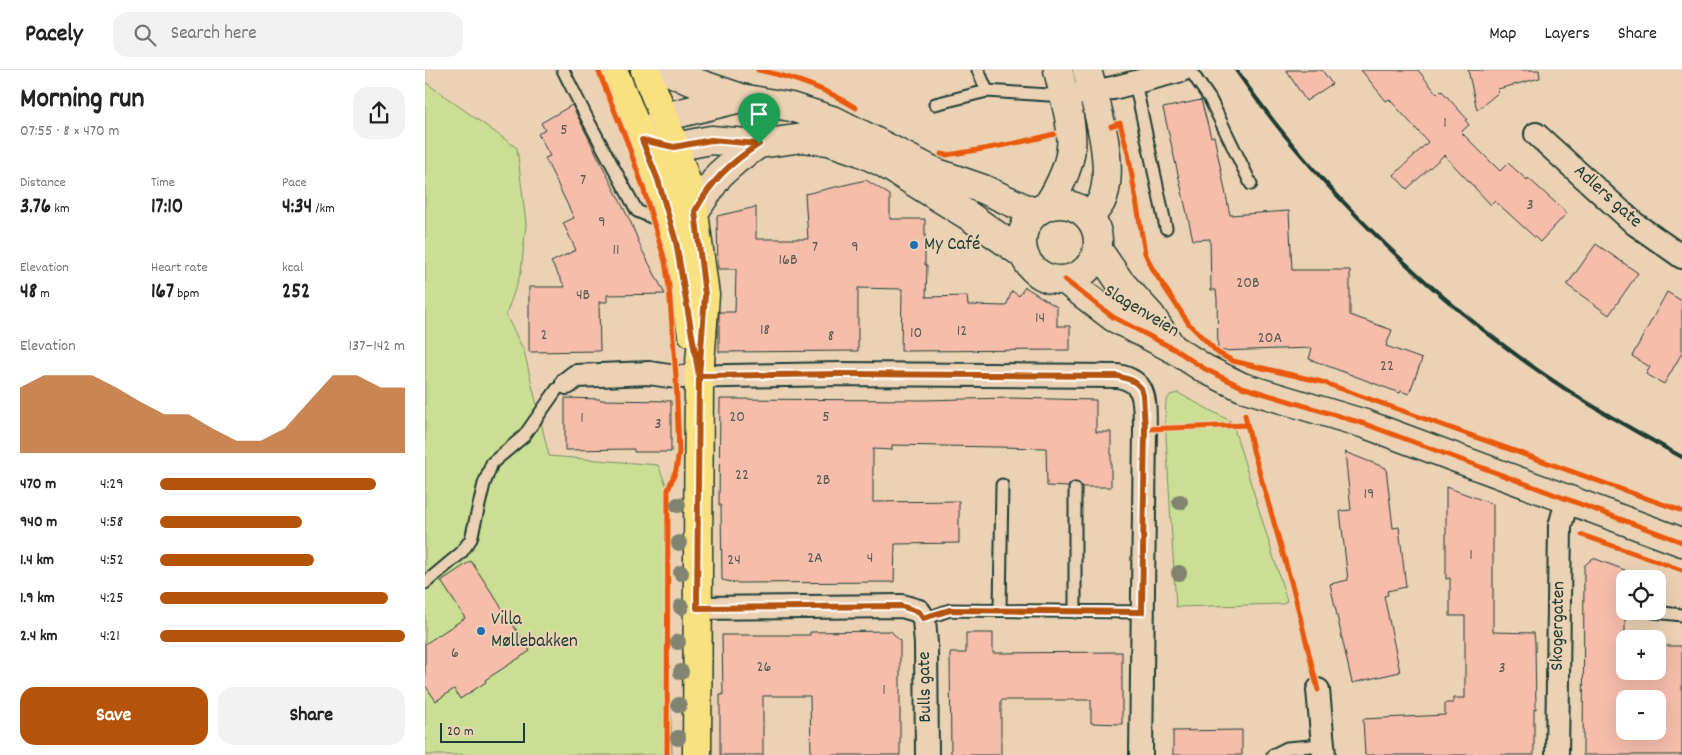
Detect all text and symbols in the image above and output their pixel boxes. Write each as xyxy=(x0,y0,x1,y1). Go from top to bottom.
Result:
search box xyxy=(113,12,463,57)
text: Pacely xyxy=(25,18,83,52)
icon: search xyxy=(131,21,159,49)
text: Search here xyxy=(171,21,257,48)
text: Map xyxy=(1489,22,1516,47)
text: Layers xyxy=(1544,22,1590,47)
text: Share xyxy=(1618,22,1657,47)
text: Morning run xyxy=(20,81,144,121)
button: share xyxy=(353,87,405,139)
pin xyxy=(738,93,780,144)
icon: arrive xyxy=(745,100,773,128)
house number: 1 xyxy=(1443,112,1447,135)
house number: 5 xyxy=(560,119,568,142)
text: 07:55 · 8 × 470 m xyxy=(20,120,119,143)
street label: Adlers gate xyxy=(1567,159,1647,235)
house number: 7 xyxy=(580,169,586,192)
text: Distance xyxy=(20,173,66,193)
text: Time xyxy=(151,173,175,193)
text: Pace xyxy=(282,173,307,193)
text: 3.76 xyxy=(20,193,51,223)
text: 17:10 xyxy=(151,193,183,223)
text: 4:34 xyxy=(282,193,312,223)
house number: 3 xyxy=(1526,194,1534,217)
text: km xyxy=(51,199,70,219)
text: /km xyxy=(312,199,335,219)
house number: 9 xyxy=(598,211,606,234)
place label: My Café xyxy=(924,232,980,259)
house number: 7 xyxy=(812,236,818,259)
house number: 9 xyxy=(851,236,859,259)
house number: 11 xyxy=(612,239,620,262)
marker: My Café xyxy=(908,239,920,251)
house number: 16B xyxy=(779,249,797,272)
text: Elevation xyxy=(20,258,69,278)
text: Heart rate xyxy=(151,258,208,278)
text: kcal xyxy=(282,258,303,278)
house number: 20B xyxy=(1236,272,1260,295)
text: 48 xyxy=(20,278,37,308)
text: 167 xyxy=(151,278,174,308)
text: 252 xyxy=(282,278,310,308)
street label: Slagenveien xyxy=(1098,279,1184,345)
text: m xyxy=(37,284,50,304)
text: bpm xyxy=(174,284,199,304)
house number: 4B xyxy=(576,284,590,307)
house number: 14 xyxy=(1035,307,1045,330)
house number: 18 xyxy=(760,319,770,342)
house number: 12 xyxy=(957,320,967,343)
house number: 10 xyxy=(910,322,922,345)
house number: 2 xyxy=(541,324,548,347)
house number: 8 xyxy=(828,325,834,348)
house number: 20A xyxy=(1258,327,1282,350)
text: Elevation xyxy=(20,335,76,358)
text: 137–142 m xyxy=(349,335,405,358)
house number: 22 xyxy=(1380,355,1394,378)
house number: 20 xyxy=(729,406,745,429)
house number: 5 xyxy=(822,406,830,429)
house number: 1 xyxy=(580,407,584,430)
house number: 3 xyxy=(654,413,662,436)
house number: 22 xyxy=(735,464,749,487)
house number: 2B xyxy=(816,469,830,492)
text: 470 m xyxy=(20,473,56,496)
text: 4:29 xyxy=(100,473,124,496)
house number: 19 xyxy=(1364,483,1374,506)
text: 940 m xyxy=(20,511,57,534)
text: 4:58 xyxy=(100,511,123,534)
house number: 1 xyxy=(1469,544,1473,567)
house number: 2A xyxy=(807,547,823,570)
house number: 4 xyxy=(867,547,873,570)
text: 1.4 km xyxy=(20,549,54,572)
text: 4:52 xyxy=(100,549,124,572)
house number: 24 xyxy=(727,549,741,572)
map controls xyxy=(1616,570,1666,740)
button: locate xyxy=(1616,570,1666,620)
street label: Skogergaten xyxy=(1545,581,1573,671)
text: 1.9 km xyxy=(20,587,55,610)
text: 4:25 xyxy=(100,587,124,610)
place label: Villa Møllebakken xyxy=(491,607,578,656)
text: 2.4 km xyxy=(20,625,58,648)
text: 4:21 xyxy=(100,625,120,648)
marker: Villa Møllebakken xyxy=(475,625,487,637)
button: + xyxy=(1616,630,1666,680)
house number: 6 xyxy=(451,642,459,665)
street label: Bulls gate xyxy=(912,651,940,723)
house number: 26 xyxy=(757,656,772,679)
house number: 3 xyxy=(1498,657,1506,680)
house number: 1 xyxy=(882,679,886,702)
button: Save xyxy=(20,687,208,745)
button: Share xyxy=(218,687,405,745)
button: − xyxy=(1616,690,1666,740)
scale bar xyxy=(440,720,525,743)
text: 20 m xyxy=(447,722,474,742)

